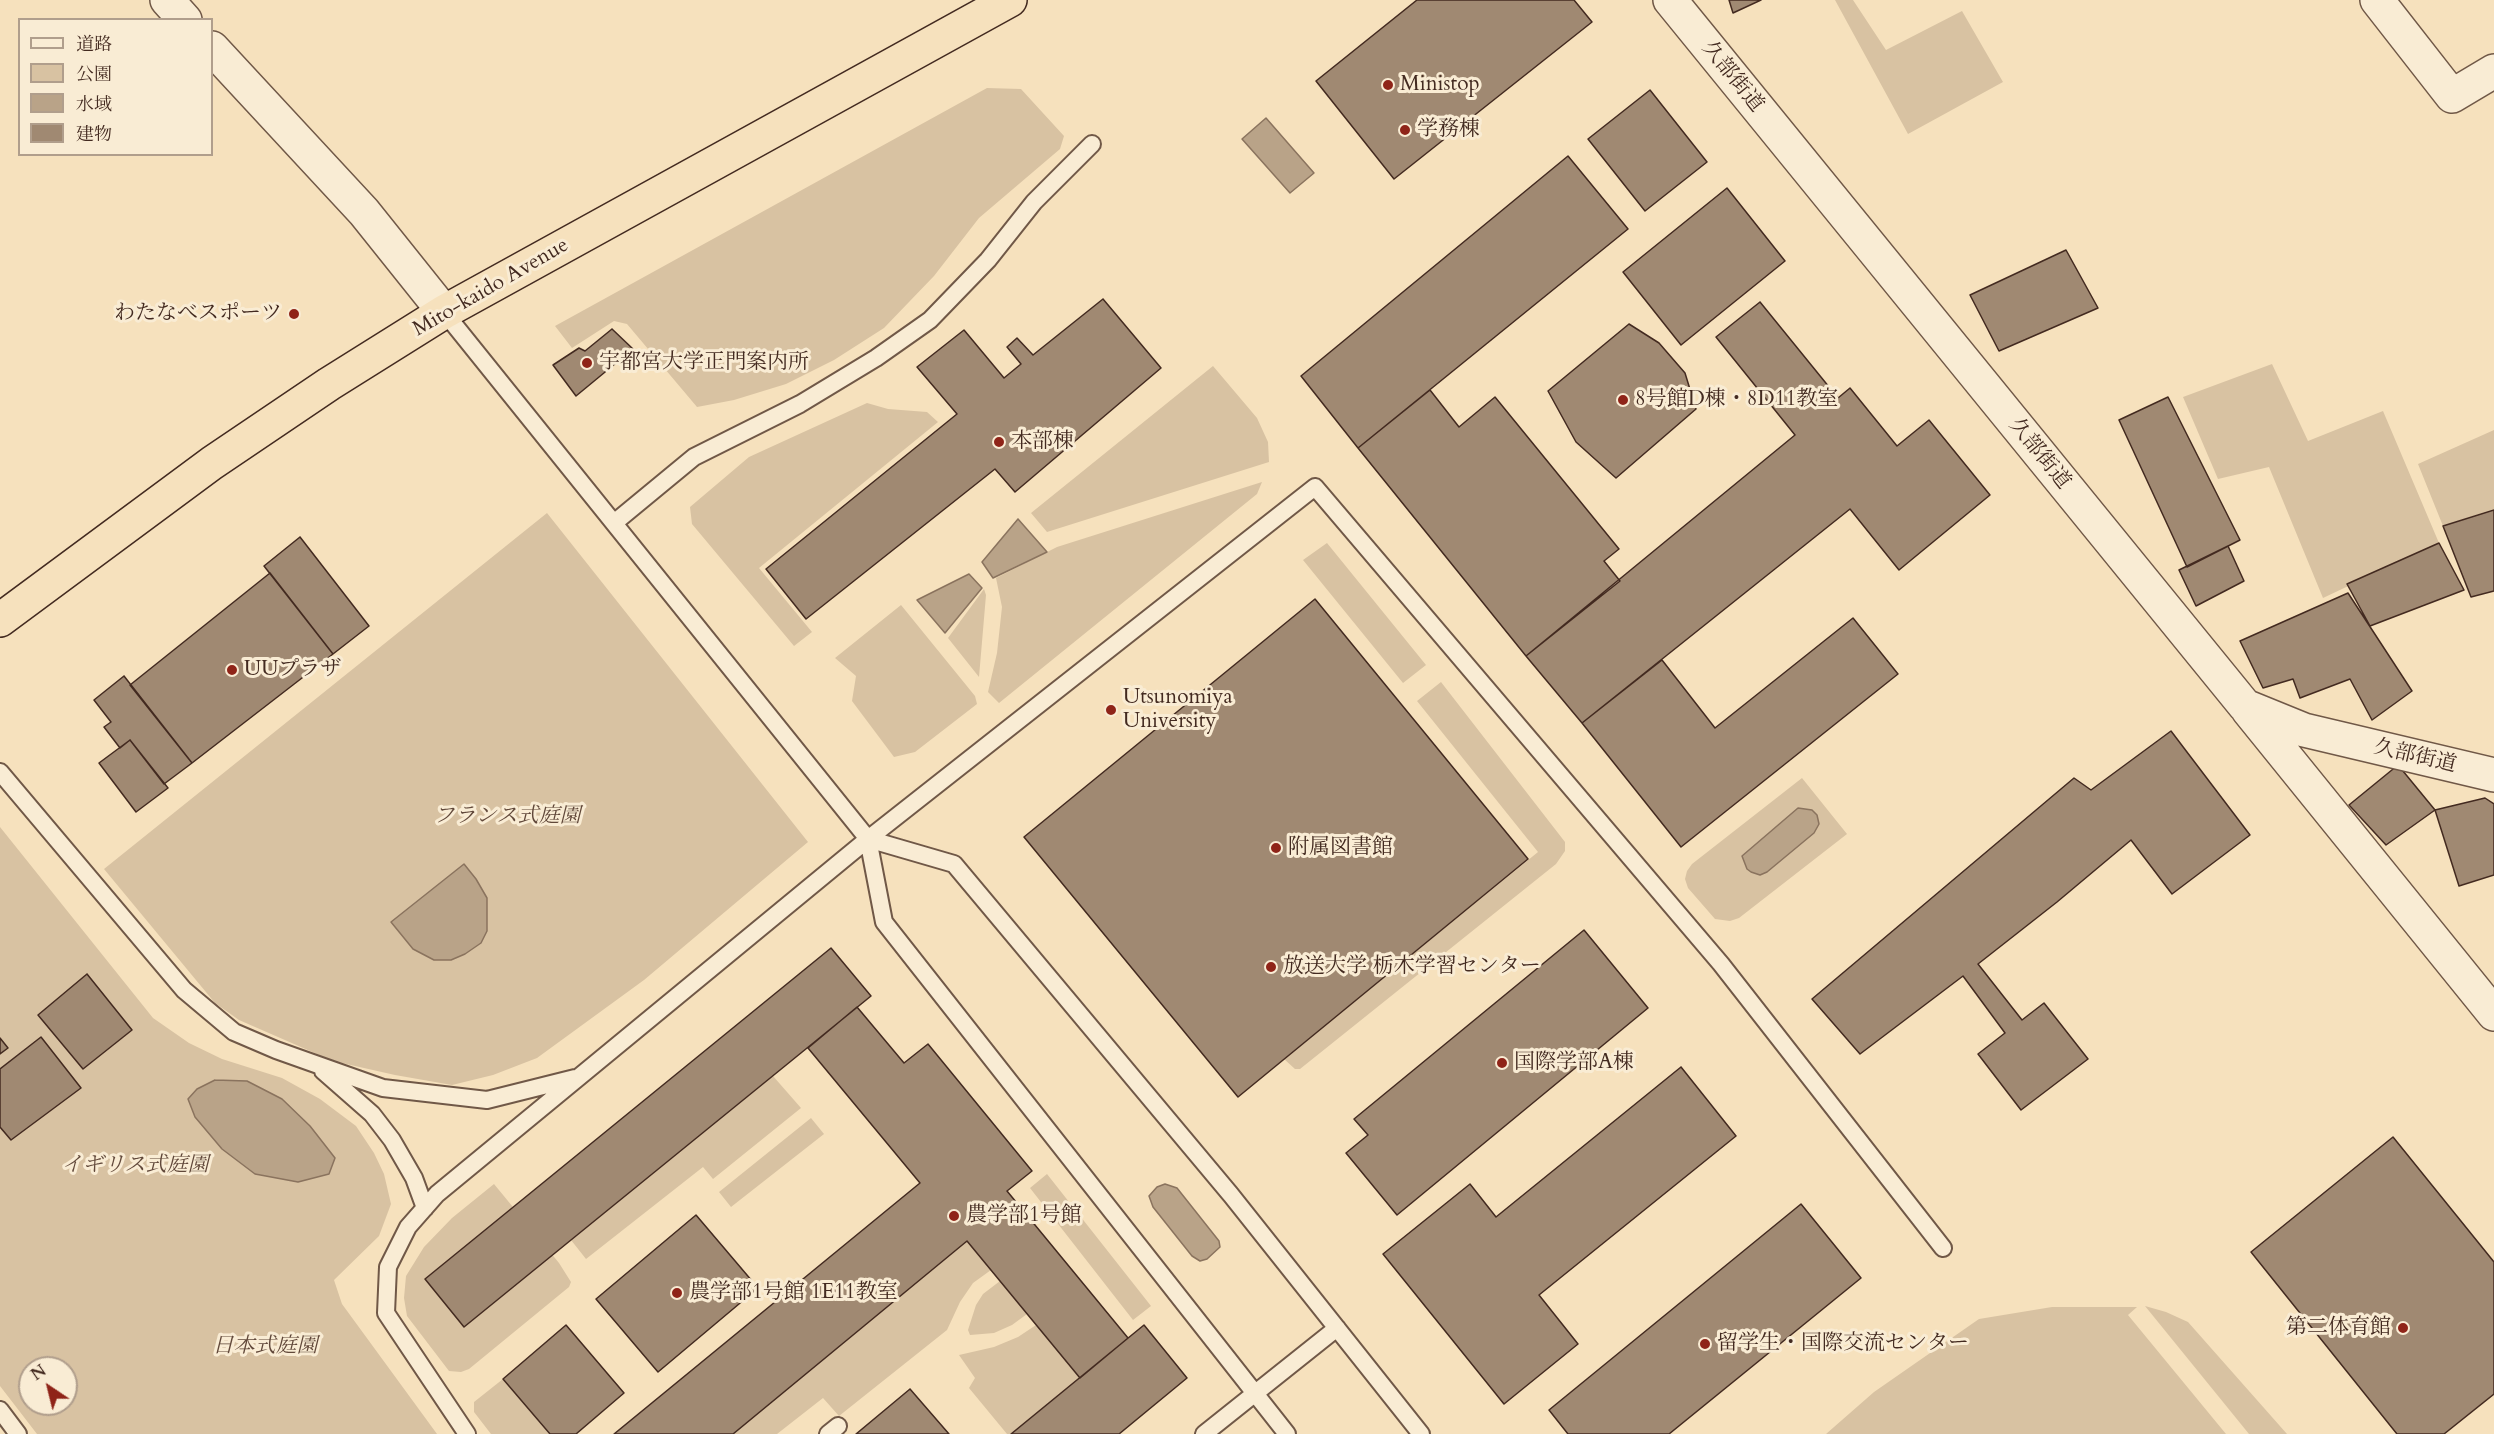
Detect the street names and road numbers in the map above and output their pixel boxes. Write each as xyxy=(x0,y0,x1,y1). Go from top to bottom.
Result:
street label: 久部街道 xyxy=(1696,36,1768,118)
street label: Mito-kaido Avenue xyxy=(409,233,573,343)
street label: 久部街道 xyxy=(2003,413,2075,495)
street label: 久部街道 xyxy=(2371,735,2459,779)

